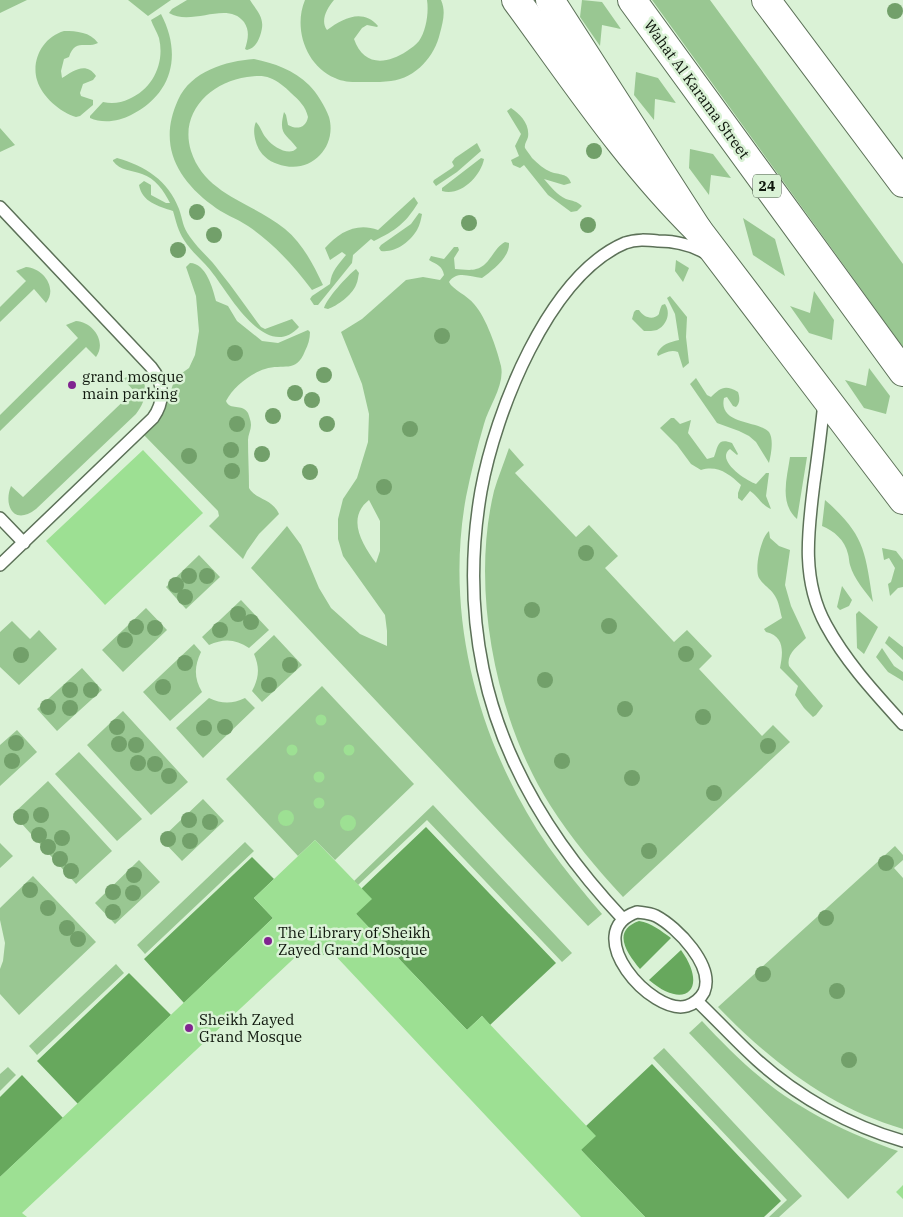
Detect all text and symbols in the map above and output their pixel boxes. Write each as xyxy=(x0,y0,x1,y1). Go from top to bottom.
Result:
street label: Wahat Al Karama Street xyxy=(640,16,754,162)
road number: 24 xyxy=(753,175,781,198)
place label: grand mosque main parking xyxy=(82,367,184,403)
marker: grand mosque main parking xyxy=(66,379,78,391)
place label: The Library of Sheikh Zayed Grand Mosque xyxy=(278,923,431,959)
marker: The Library of Sheikh Zayed Grand Mosque xyxy=(262,935,274,947)
place label: Sheikh Zayed Grand Mosque xyxy=(199,1010,302,1046)
marker: Sheikh Zayed Grand Mosque xyxy=(183,1022,195,1034)

